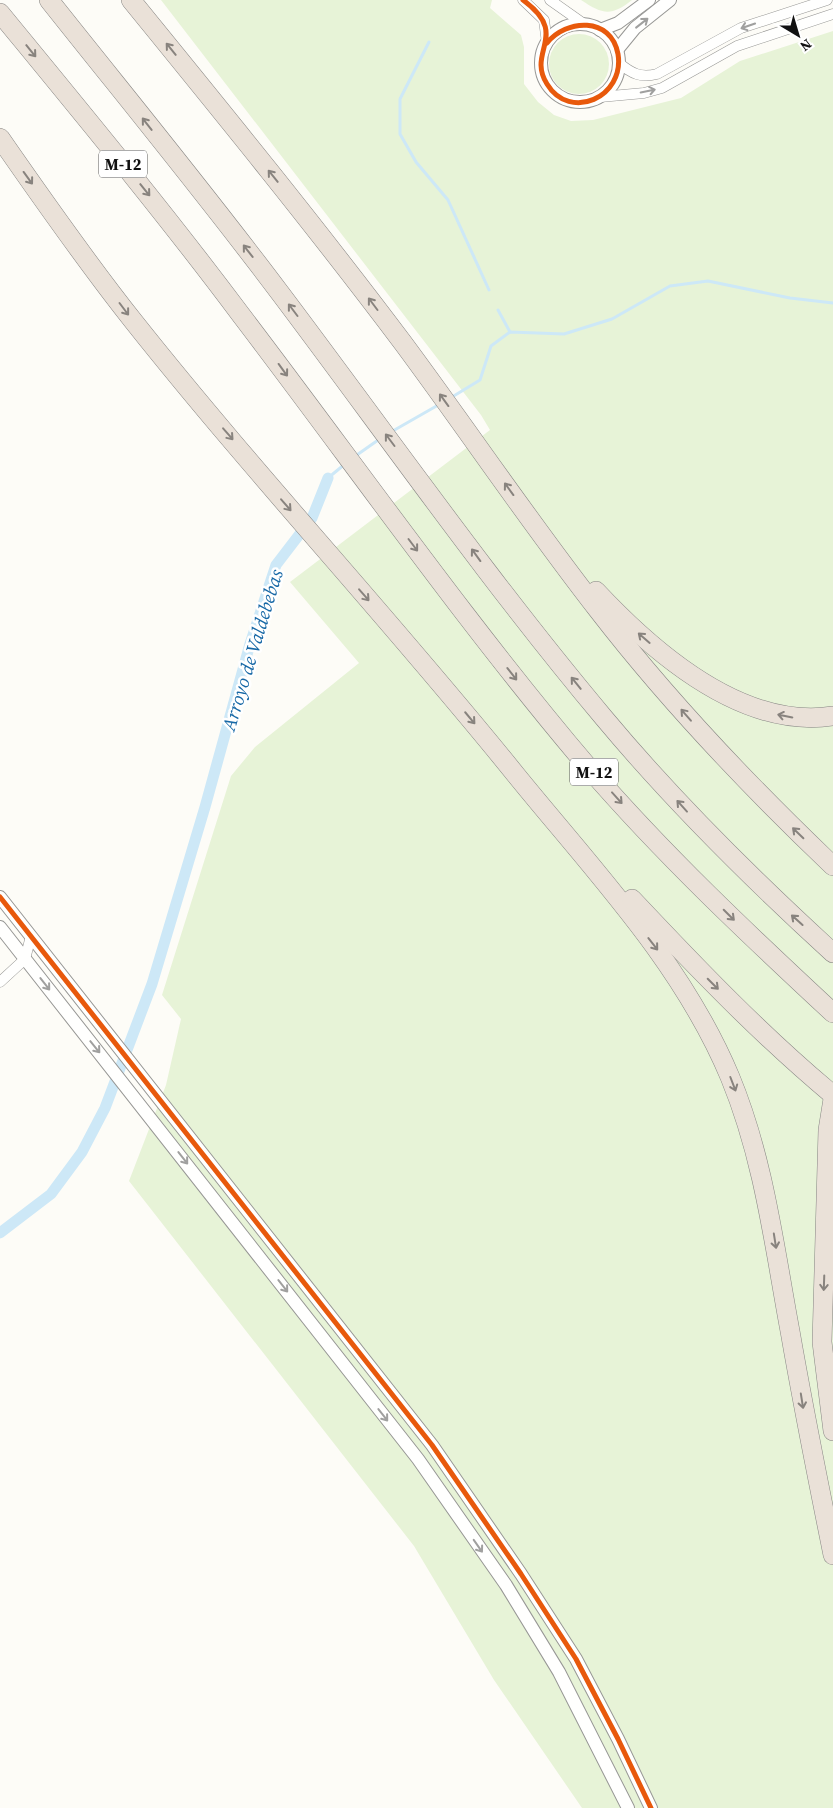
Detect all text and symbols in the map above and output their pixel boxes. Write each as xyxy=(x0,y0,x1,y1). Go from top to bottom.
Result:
north arrow xyxy=(773,10,823,60)
one-way arrow xyxy=(635,17,648,28)
one-way arrow xyxy=(740,21,756,31)
text: N xyxy=(796,34,816,56)
one-way arrow xyxy=(166,43,177,56)
one-way arrow xyxy=(25,44,37,57)
one-way arrow xyxy=(639,86,655,96)
one-way arrow xyxy=(142,118,153,131)
road number: M-12 xyxy=(99,150,147,178)
one-way arrow xyxy=(267,170,278,183)
one-way arrow xyxy=(23,171,33,185)
one-way arrow xyxy=(139,183,150,196)
one-way arrow xyxy=(243,245,254,258)
one-way arrow xyxy=(367,298,378,311)
one-way arrow xyxy=(119,302,129,316)
one-way arrow xyxy=(288,303,298,317)
one-way arrow xyxy=(277,363,288,376)
one-way arrow xyxy=(439,393,449,407)
one-way arrow xyxy=(222,427,233,440)
one-way arrow xyxy=(385,433,395,447)
one-way arrow xyxy=(504,482,514,496)
one-way arrow xyxy=(281,498,292,511)
one-way arrow xyxy=(407,538,418,551)
one-way arrow xyxy=(471,548,481,562)
water label: Arroyo de Valdebebas xyxy=(215,566,289,735)
one-way arrow xyxy=(358,588,370,601)
one-way arrow xyxy=(638,632,651,643)
one-way arrow xyxy=(506,667,517,680)
one-way arrow xyxy=(570,677,581,690)
one-way arrow xyxy=(680,709,691,722)
one-way arrow xyxy=(777,710,793,720)
one-way arrow xyxy=(464,712,475,725)
road number: M-12 xyxy=(570,759,618,786)
one-way arrow xyxy=(611,792,623,805)
one-way arrow xyxy=(676,799,688,812)
one-way arrow xyxy=(791,827,804,839)
one-way arrow xyxy=(723,909,736,921)
one-way arrow xyxy=(791,914,804,926)
one-way arrow xyxy=(647,937,658,950)
one-way arrow xyxy=(39,977,50,990)
one-way arrow xyxy=(707,978,719,990)
one-way arrow xyxy=(89,1040,100,1053)
one-way arrow xyxy=(729,1076,738,1092)
one-way arrow xyxy=(178,1151,189,1164)
one-way arrow xyxy=(771,1232,781,1248)
one-way arrow xyxy=(819,1275,828,1291)
one-way arrow xyxy=(277,1280,288,1293)
one-way arrow xyxy=(798,1393,808,1409)
one-way arrow xyxy=(377,1408,388,1421)
one-way arrow xyxy=(473,1539,483,1553)

